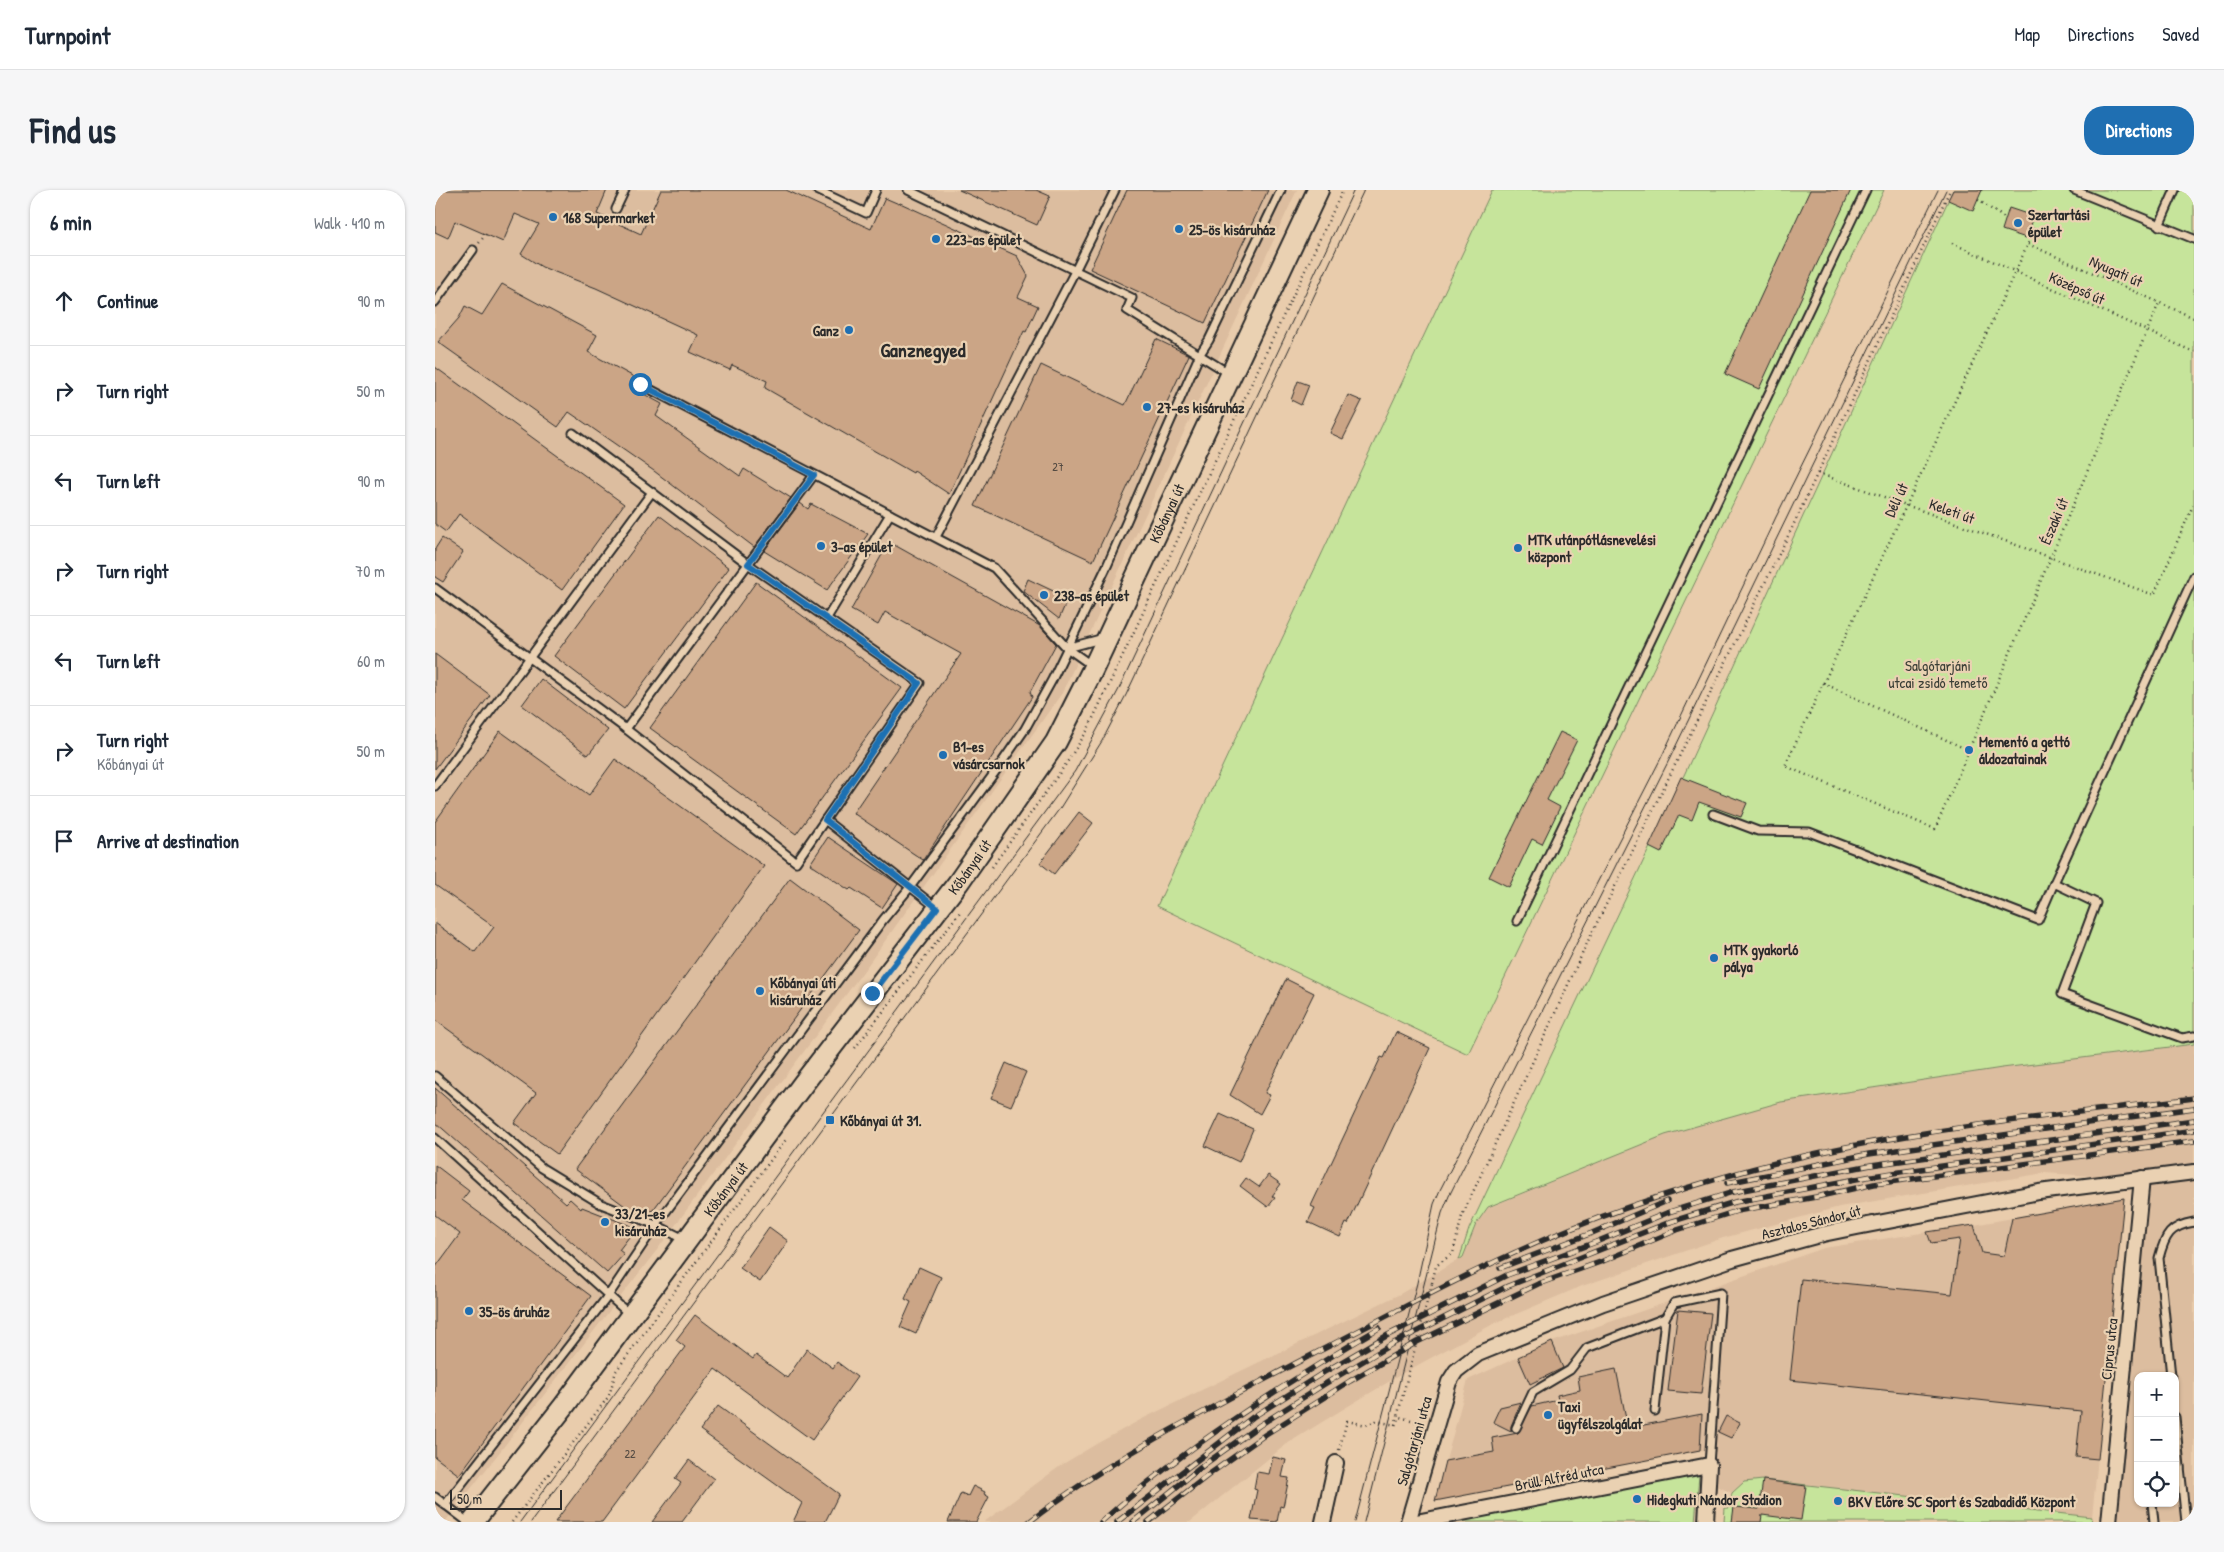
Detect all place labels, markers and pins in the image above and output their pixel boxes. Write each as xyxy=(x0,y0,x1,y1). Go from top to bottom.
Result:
place label: Szertartási épület xyxy=(2028,204,2090,243)
place label: 168 Supermarket xyxy=(563,207,655,229)
marker: 168 Supermarket xyxy=(547,211,559,223)
marker: Szertartási épület xyxy=(2012,217,2024,229)
place label: 25-ös kisáruház xyxy=(1189,219,1276,240)
marker: 25-ös kisáruház xyxy=(1173,223,1185,235)
place label: 223-as épület xyxy=(946,229,1022,251)
marker: 223-as épület xyxy=(930,233,942,245)
place label: Ganz xyxy=(813,320,840,341)
marker: Ganz xyxy=(843,324,855,336)
place label: 27-es kisáruház xyxy=(1157,397,1245,418)
marker: 27-es kisáruház xyxy=(1141,401,1153,413)
place label: MTK utánpótlásnevelési központ xyxy=(1528,529,1656,568)
place label: 3-as épület xyxy=(831,536,893,558)
marker: 3-as épület xyxy=(815,540,827,552)
marker: MTK utánpótlásnevelési központ xyxy=(1512,542,1524,554)
place label: 238-as épület xyxy=(1054,585,1130,607)
marker: 238-as épület xyxy=(1038,589,1050,601)
place label: Mementó a gettó áldozatainak xyxy=(1979,731,2070,769)
place label: B1-es vásárcsarnok xyxy=(952,736,1025,774)
marker: Mementó a gettó áldozatainak xyxy=(1963,744,1975,756)
marker: B1-es vásárcsarnok xyxy=(937,749,949,761)
place label: MTK gyakorló pálya xyxy=(1724,939,1798,978)
marker: MTK gyakorló pálya xyxy=(1708,952,1720,964)
place label: Kőbányai úti kisáruház xyxy=(770,972,836,1010)
marker: Kőbányai úti kisáruház xyxy=(754,985,766,997)
place label: Kőbányai út 31. xyxy=(840,1110,922,1132)
marker: Kőbányai út 31. xyxy=(824,1114,836,1126)
place label: 33/21-es kisáruház xyxy=(615,1203,667,1241)
marker: 33/21-es kisáruház xyxy=(599,1216,611,1228)
place label: 35-ös áruház xyxy=(479,1301,550,1322)
marker: 35-ös áruház xyxy=(463,1305,475,1317)
place label: Taxi ügyfélszolgálat xyxy=(1557,1396,1643,1435)
marker: Taxi ügyfélszolgálat xyxy=(1542,1409,1554,1421)
place label: Hidegkuti Nándor Stadion xyxy=(1647,1489,1782,1511)
place label: BKV Előre SC Sport és Szabadidő Központ xyxy=(1848,1491,2076,1513)
marker: Hidegkuti Nándor Stadion xyxy=(1631,1493,1643,1505)
marker: BKV Előre SC Sport és Szabadidő Központ xyxy=(1832,1495,1844,1507)

